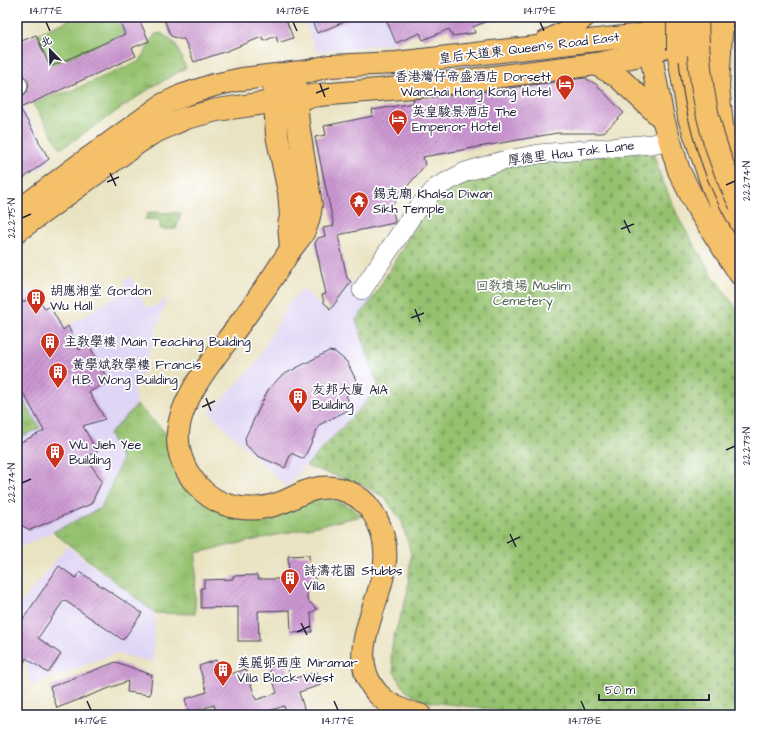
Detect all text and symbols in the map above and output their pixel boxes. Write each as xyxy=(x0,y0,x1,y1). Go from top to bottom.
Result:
text: 114.177°E xyxy=(30,4,62,18)
text: 114.178°E xyxy=(277,4,309,18)
text: 114.179°E xyxy=(524,4,556,18)
street label: 皇后大道東 Queen's Road East xyxy=(438,28,621,68)
north arrow xyxy=(30,30,70,70)
text: 北 xyxy=(38,32,54,50)
place label: 香港灣仔帝盛酒店 Dorsett Wanchai Hong Kong Hotel xyxy=(395,68,552,102)
hotel icon: 香港灣仔帝盛酒店 Dorsett Wanchai Hong Kong Hotel xyxy=(554,73,576,101)
place label: 英皇駿景酒店 The Emperor Hotel xyxy=(412,103,517,136)
hotel icon: 英皇駿景酒店 The Emperor Hotel xyxy=(387,108,409,136)
street label: 厚德里 Hau Tak Lane xyxy=(507,136,635,170)
text: 22.274°N xyxy=(740,161,754,201)
place label: 錫克廟 Khalsa Diwan Sikh Temple xyxy=(373,185,493,218)
temple icon: 錫克廟 Khalsa Diwan Sikh Temple xyxy=(348,190,370,218)
text: 22.275°N xyxy=(5,198,19,238)
park label: 回教墳場 Muslim Cemetery xyxy=(475,277,571,311)
place label: 胡應湘堂 Gordon Wu Hall xyxy=(50,282,152,315)
building icon: 胡應湘堂 Gordon Wu Hall xyxy=(25,287,47,315)
building icon: 主教學樓 Main Teaching Building xyxy=(39,331,61,359)
place label: 主教學樓 Main Teaching Building xyxy=(64,333,251,352)
place label: 黃學斌教學樓 Francis H.B. Wong Building xyxy=(72,356,202,390)
building icon: 黃學斌教學樓 Francis H.B. Wong Building xyxy=(47,361,69,389)
place label: 友邦大廈 AIA Building xyxy=(312,381,389,415)
building icon: 友邦大廈 AIA Building xyxy=(287,386,309,414)
text: 22.273°N xyxy=(740,427,754,465)
place label: Wu Jieh Yee Building xyxy=(69,436,142,470)
building icon: Wu Jieh Yee Building xyxy=(44,441,66,469)
text: 22.274°N xyxy=(5,463,19,503)
place label: 詩濤花園 Stubbs Villa xyxy=(304,562,403,595)
building icon: 詩濤花園 Stubbs Villa xyxy=(279,567,301,595)
place label: 美麗邨西座 Miramar Villa Block West xyxy=(237,654,358,687)
building icon: 美麗邨西座 Miramar Villa Block West xyxy=(212,659,234,687)
scale bar xyxy=(599,676,709,702)
text: 50 m xyxy=(605,682,636,699)
text: 114.176°E xyxy=(75,714,107,728)
text: 114.177°E xyxy=(322,714,354,728)
text: 114.178°E xyxy=(569,714,601,728)

